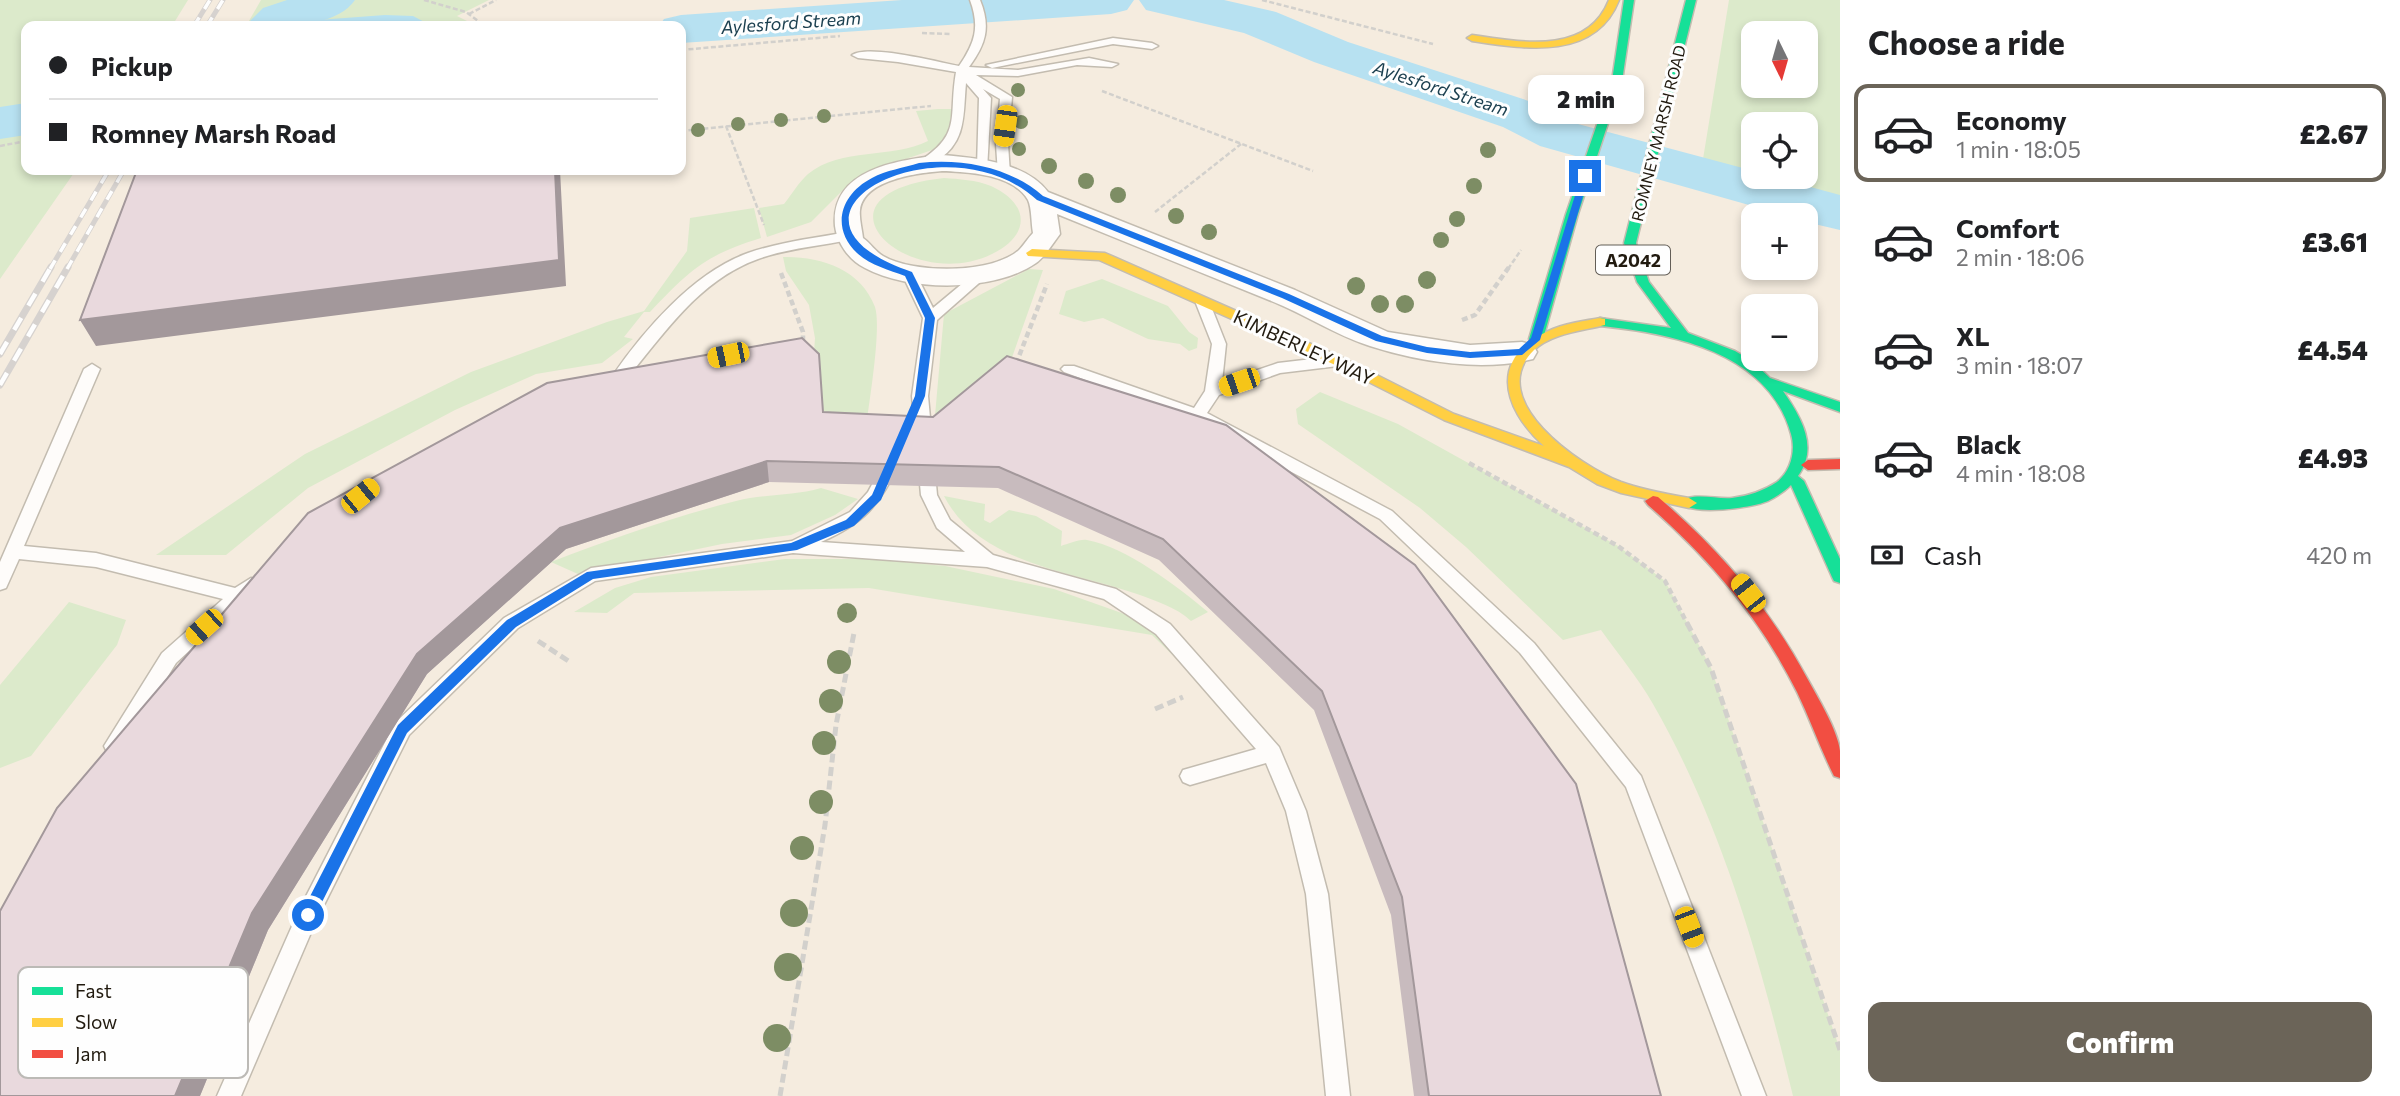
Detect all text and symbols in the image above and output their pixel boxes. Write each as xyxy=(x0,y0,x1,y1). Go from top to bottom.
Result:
water label: Aylesford Stream xyxy=(719,6,862,38)
north arrow xyxy=(1741,21,1818,98)
map controls xyxy=(1741,21,1818,371)
text: Choose a ride xyxy=(1868,22,2065,62)
street label: ROMNEY MARSH ROAD xyxy=(1627,43,1689,223)
text: Pickup xyxy=(91,50,173,81)
water label: Aylesford Stream xyxy=(1370,56,1511,120)
callout: 2 min xyxy=(1527,74,1643,124)
text: 2 min xyxy=(1557,85,1615,113)
icon: car xyxy=(1872,102,1935,165)
car xyxy=(992,104,1019,148)
text: Economy xyxy=(1956,104,2067,135)
button: locate xyxy=(1741,112,1818,189)
text: Romney Marsh Road xyxy=(91,117,336,148)
text: £2.67 xyxy=(2300,118,2368,149)
text: 1 min · 18:05 xyxy=(1956,135,2081,163)
route end xyxy=(1569,160,1601,192)
button: + xyxy=(1741,203,1818,280)
icon: car xyxy=(1872,210,1935,273)
text: Comfort xyxy=(1956,212,2059,243)
text: £3.61 xyxy=(2302,226,2368,257)
text: 2 min · 18:06 xyxy=(1956,243,2085,271)
road number: A2042 xyxy=(1596,246,1670,274)
button: − xyxy=(1741,294,1818,371)
street label: KIMBERLEY WAY xyxy=(1230,304,1378,390)
icon: car xyxy=(1872,318,1935,381)
text: XL xyxy=(1956,320,1990,351)
text: £4.54 xyxy=(2297,334,2368,365)
car xyxy=(706,340,751,370)
text: 3 min · 18:07 xyxy=(1956,351,2083,379)
car xyxy=(1216,365,1263,399)
icon: car xyxy=(1872,426,1935,489)
text: Black xyxy=(1956,428,2022,459)
text: £4.93 xyxy=(2298,442,2368,473)
text: 4 min · 18:08 xyxy=(1956,459,2086,487)
car xyxy=(338,475,383,517)
icon: cash xyxy=(1868,536,1906,574)
text: Cash xyxy=(1924,539,1982,570)
text: 420 m xyxy=(2306,541,2372,569)
car xyxy=(1727,570,1770,616)
car xyxy=(182,605,227,649)
route start xyxy=(292,899,324,931)
car xyxy=(1672,904,1707,950)
legend xyxy=(18,967,248,1078)
text: Fast xyxy=(75,979,112,1002)
button: Confirm xyxy=(1868,1002,2372,1082)
text: Slow xyxy=(75,1010,117,1033)
text: Jam xyxy=(75,1042,107,1065)

